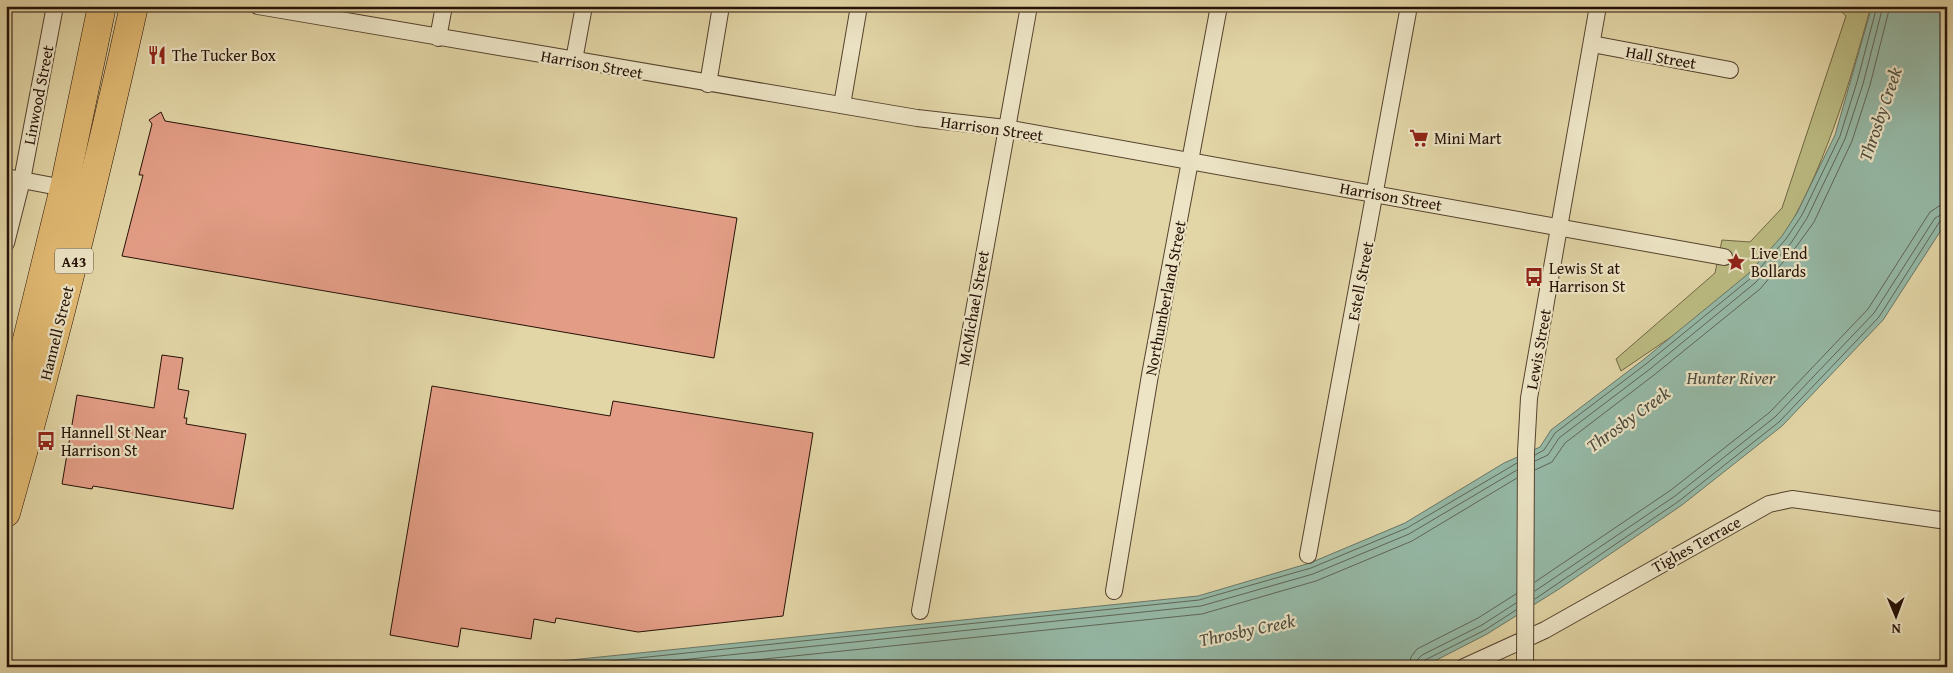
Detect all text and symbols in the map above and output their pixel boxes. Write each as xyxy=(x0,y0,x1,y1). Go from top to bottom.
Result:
street label: Hall Street xyxy=(1624,39,1698,75)
street label: Linwood Street xyxy=(17,43,60,147)
place label: The Tucker Box xyxy=(172,43,277,67)
street label: Harrison Street xyxy=(539,43,645,85)
restaurant icon: The Tucker Box xyxy=(146,44,168,66)
water label: Throsby Creek xyxy=(1851,63,1909,165)
street label: Harrison Street xyxy=(939,109,1045,147)
place label: Mini Mart xyxy=(1434,126,1502,150)
supermarket icon: Mini Mart xyxy=(1408,127,1430,149)
street label: Harrison Street xyxy=(1338,175,1444,217)
street label: Northumberland Street xyxy=(1138,218,1192,378)
street label: Estell Street xyxy=(1341,239,1380,323)
place label: Live End Bollards xyxy=(1751,241,1808,283)
road number: A43 xyxy=(55,248,93,274)
street label: McMichael Street xyxy=(951,248,995,368)
place icon: Live End Bollards xyxy=(1725,251,1747,273)
place label: Lewis St at Harrison St xyxy=(1549,256,1626,298)
bus stop icon: Lewis St at Harrison St xyxy=(1523,266,1545,288)
street label: Hannell Street xyxy=(33,283,79,383)
street label: Lewis Street xyxy=(1519,306,1557,391)
water label: Hunter River xyxy=(1686,364,1777,391)
water label: Throsby Creek xyxy=(1581,379,1676,459)
place label: Hannell St Near Harrison St xyxy=(61,420,167,462)
bus stop icon: Hannell St Near Harrison St xyxy=(35,430,57,452)
street label: Tighes Terrace xyxy=(1647,510,1745,578)
north arrow xyxy=(1870,590,1920,640)
water label: Throsby Creek xyxy=(1196,606,1298,653)
text: N xyxy=(1891,619,1901,639)

